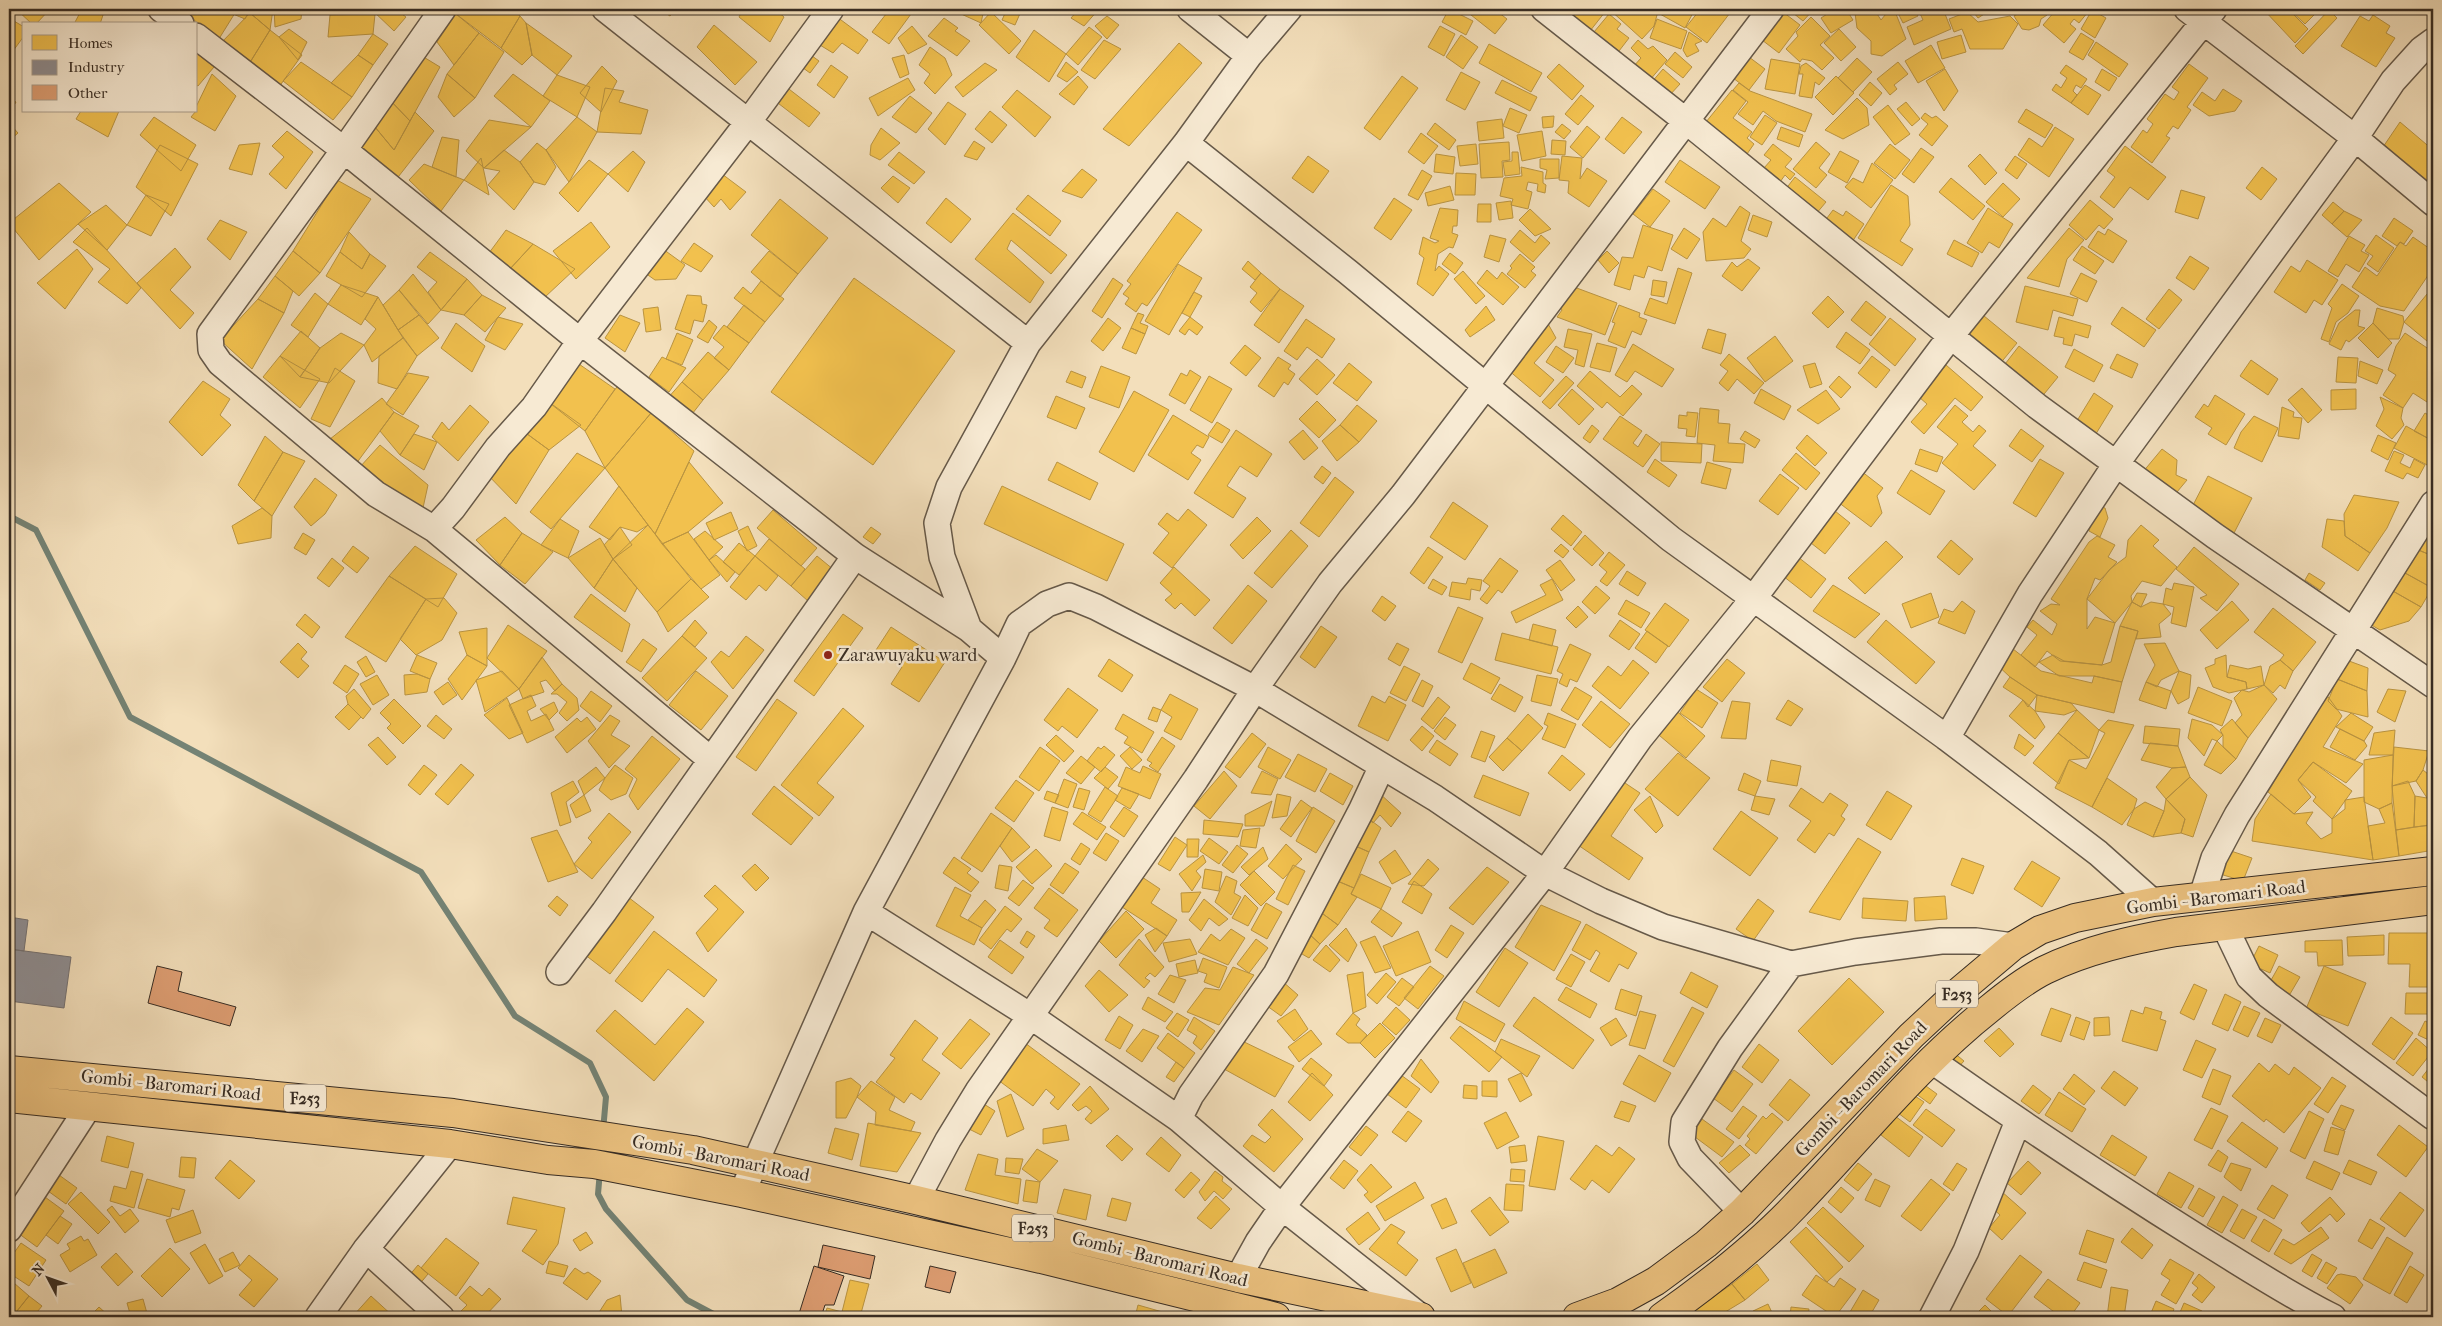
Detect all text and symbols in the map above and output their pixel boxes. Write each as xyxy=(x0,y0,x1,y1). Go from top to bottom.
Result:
legend xyxy=(22,22,198,112)
text: Homes xyxy=(68,34,113,52)
text: Industry xyxy=(68,58,125,76)
text: Other xyxy=(68,84,108,102)
place label: Zarawuyaku ward xyxy=(838,645,977,666)
marker: Zarawuyaku ward xyxy=(822,649,834,661)
street label: Gombi - Baromari Road xyxy=(2125,876,2307,919)
road number: F253 xyxy=(1936,981,1978,1008)
street label: Gombi - Baromari Road xyxy=(1791,1017,1932,1162)
street label: Gombi - Baromari Road xyxy=(80,1066,262,1105)
road number: F253 xyxy=(284,1084,326,1112)
street label: Gombi - Baromari Road xyxy=(630,1131,812,1186)
road number: F253 xyxy=(1012,1214,1054,1242)
street label: Gombi - Baromari Road xyxy=(1070,1227,1250,1292)
north arrow xyxy=(22,1254,72,1304)
text: N xyxy=(29,1260,49,1279)

